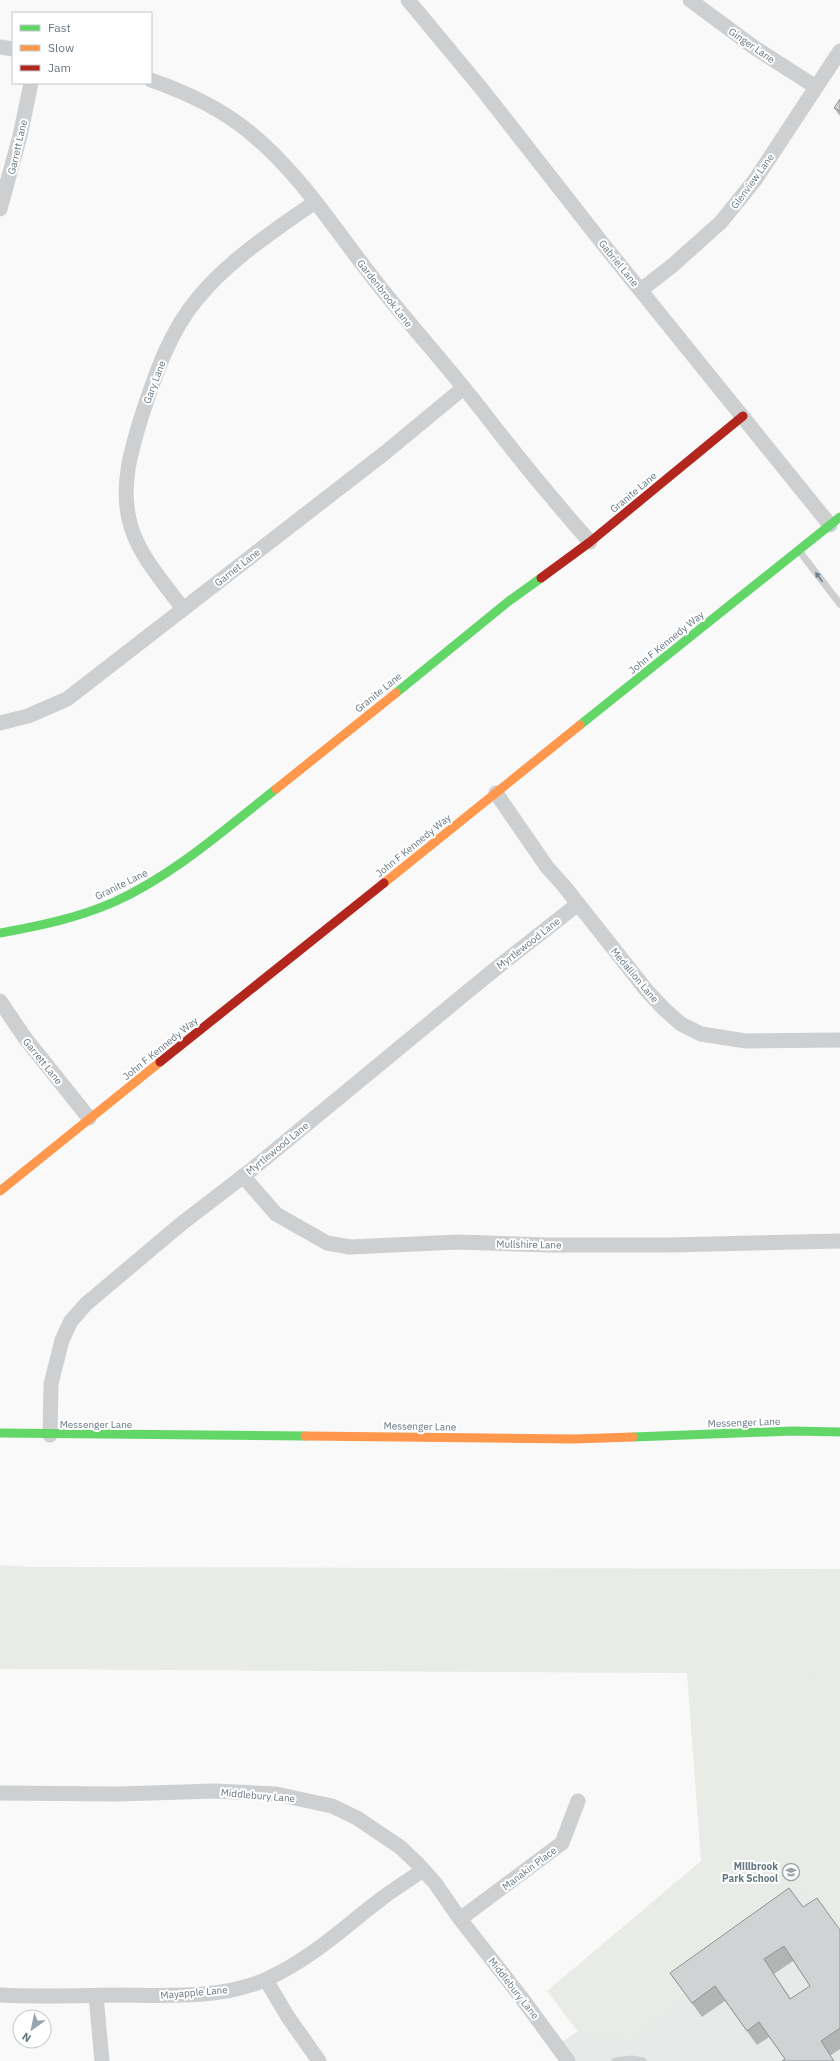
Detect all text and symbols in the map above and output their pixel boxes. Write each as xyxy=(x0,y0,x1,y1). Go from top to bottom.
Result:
legend xyxy=(12,12,152,84)
text: Fast xyxy=(48,20,71,35)
street label: Ginger Lane xyxy=(726,25,778,66)
text: Slow xyxy=(48,40,74,55)
text: Jam xyxy=(48,60,71,75)
street label: Garrett Lane xyxy=(5,118,30,176)
street label: Glenview Lane xyxy=(728,151,777,211)
street label: Gabriel Lane xyxy=(596,237,642,290)
street label: Gardenbrook Lane xyxy=(354,257,415,330)
street label: Gary Lane xyxy=(140,358,169,405)
street label: Granite Lane xyxy=(607,469,660,516)
street label: Garnet Lane xyxy=(212,545,263,589)
one-way arrow xyxy=(815,571,823,582)
street label: John F Kennedy Way xyxy=(626,608,707,677)
street label: Granite Lane xyxy=(352,669,405,715)
street label: John F Kennedy Way xyxy=(373,811,454,880)
street label: Granite Lane xyxy=(93,866,150,903)
street label: Myrtlewood Lane xyxy=(494,914,563,972)
street label: Medallion Lane xyxy=(608,945,662,1006)
street label: John F Kennedy Way xyxy=(120,1014,201,1083)
street label: Garrett Lane xyxy=(20,1036,66,1088)
street label: Myrtlewood Lane xyxy=(243,1119,312,1178)
street label: Mullshire Lane xyxy=(496,1237,562,1252)
street label: Messenger Lane xyxy=(707,1415,781,1430)
street label: Messenger Lane xyxy=(60,1418,133,1431)
street label: Messenger Lane xyxy=(384,1419,457,1434)
street label: Middlebury Lane xyxy=(220,1786,296,1805)
street label: Manakin Place xyxy=(499,1843,560,1893)
place label: Millbrook Park School xyxy=(722,1860,778,1885)
school or university icon: Millbrook Park School xyxy=(781,1862,801,1882)
street label: Middlebury Lane xyxy=(486,1955,542,2022)
street label: Mayapple Lane xyxy=(160,1983,229,2002)
north arrow xyxy=(12,2009,52,2049)
text: N xyxy=(19,2029,34,2045)

